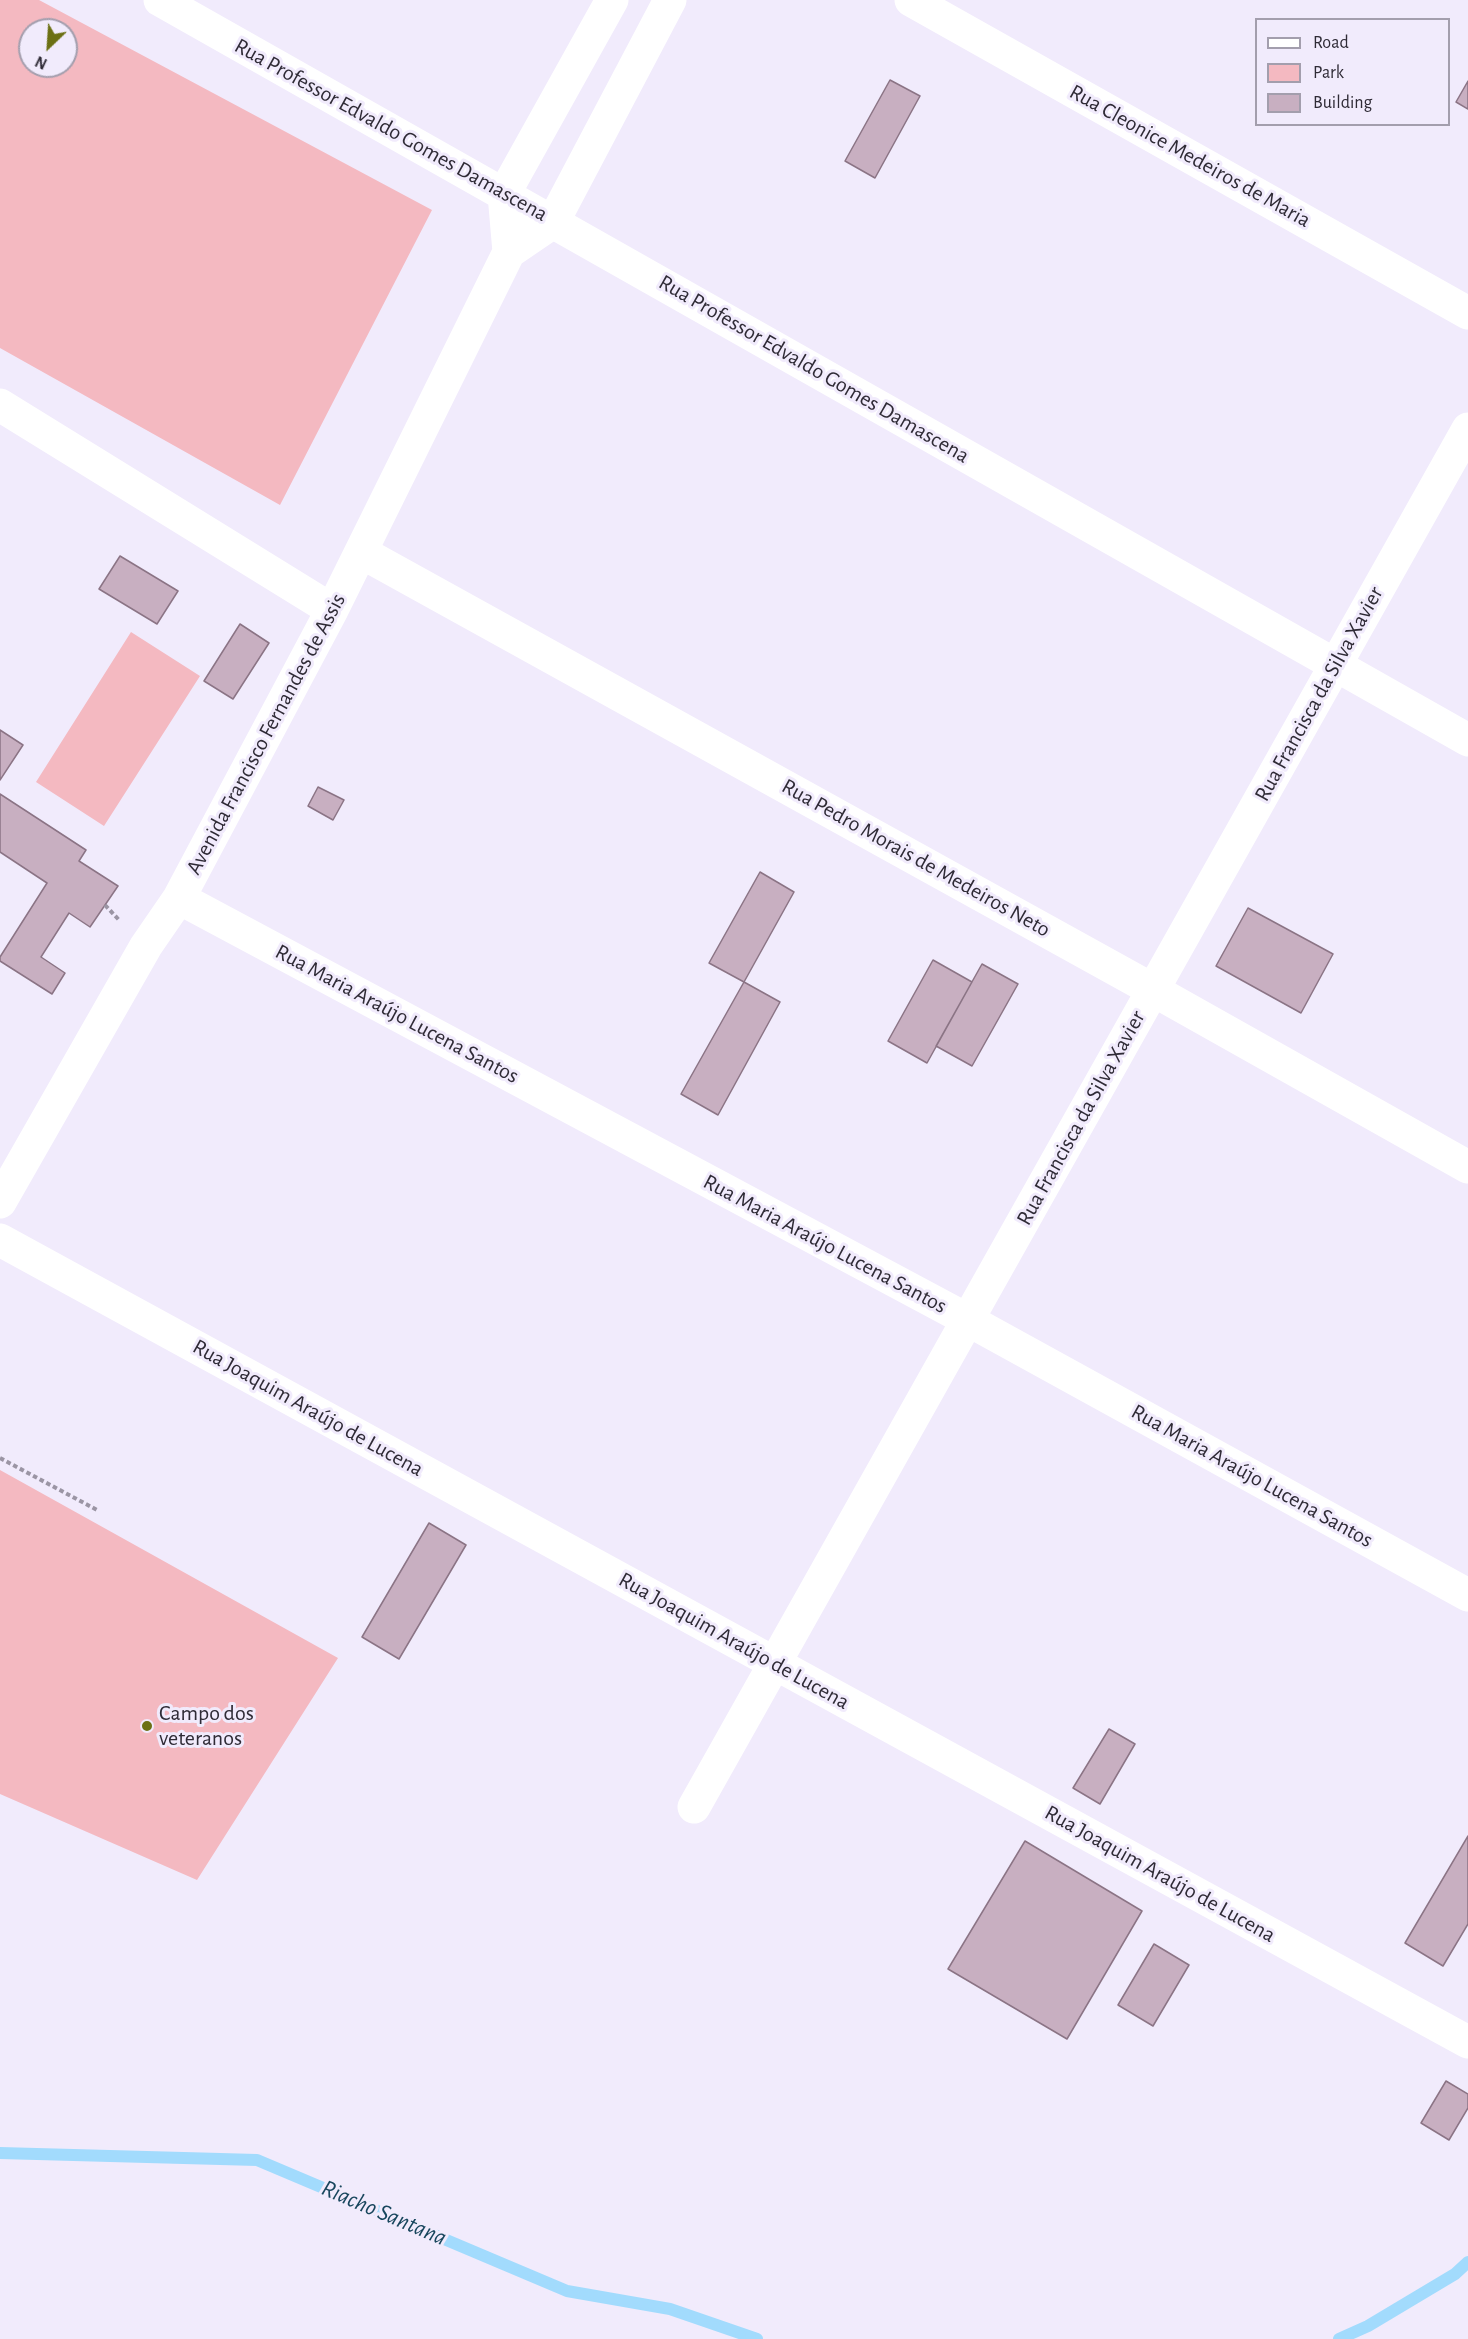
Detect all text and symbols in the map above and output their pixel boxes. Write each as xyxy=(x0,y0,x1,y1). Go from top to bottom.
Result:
north arrow xyxy=(18,18,78,78)
legend xyxy=(1255,18,1450,126)
street label: Rua Professor Edvaldo Gomes Damascena xyxy=(230,33,552,227)
text: Road xyxy=(1313,34,1349,52)
text: N xyxy=(33,53,50,72)
text: Park xyxy=(1313,64,1344,82)
street label: Rua Cleonice Medeiros de Maria xyxy=(1065,79,1315,233)
text: Building xyxy=(1313,94,1372,112)
street label: Rua Professor Edvaldo Gomes Damascena xyxy=(654,269,974,469)
street label: Rua Francisca da Silva Xavier xyxy=(1249,582,1389,806)
street label: Avenida Francisco Fernandes de Assis xyxy=(180,589,352,879)
street label: Rua Pedro Morais de Medeiros Neto xyxy=(777,773,1055,943)
street label: Rua Maria Araújo Lucena Santos xyxy=(271,938,523,1090)
street label: Rua Francisca da Silva Xavier xyxy=(1011,1006,1151,1230)
street label: Rua Maria Araújo Lucena Santos xyxy=(699,1168,951,1320)
street label: Rua Joaquim Araújo de Lucena xyxy=(188,1333,428,1483)
street label: Rua Maria Araújo Lucena Santos xyxy=(1127,1398,1377,1554)
street label: Rua Joaquim Araújo de Lucena xyxy=(614,1566,854,1716)
place label: Campo dos veteranos xyxy=(159,1700,254,1752)
marker: Campo dos veteranos xyxy=(140,1719,154,1733)
street label: Rua Joaquim Araújo de Lucena xyxy=(1040,1799,1280,1949)
water label: Riacho Santana xyxy=(317,2174,451,2252)

